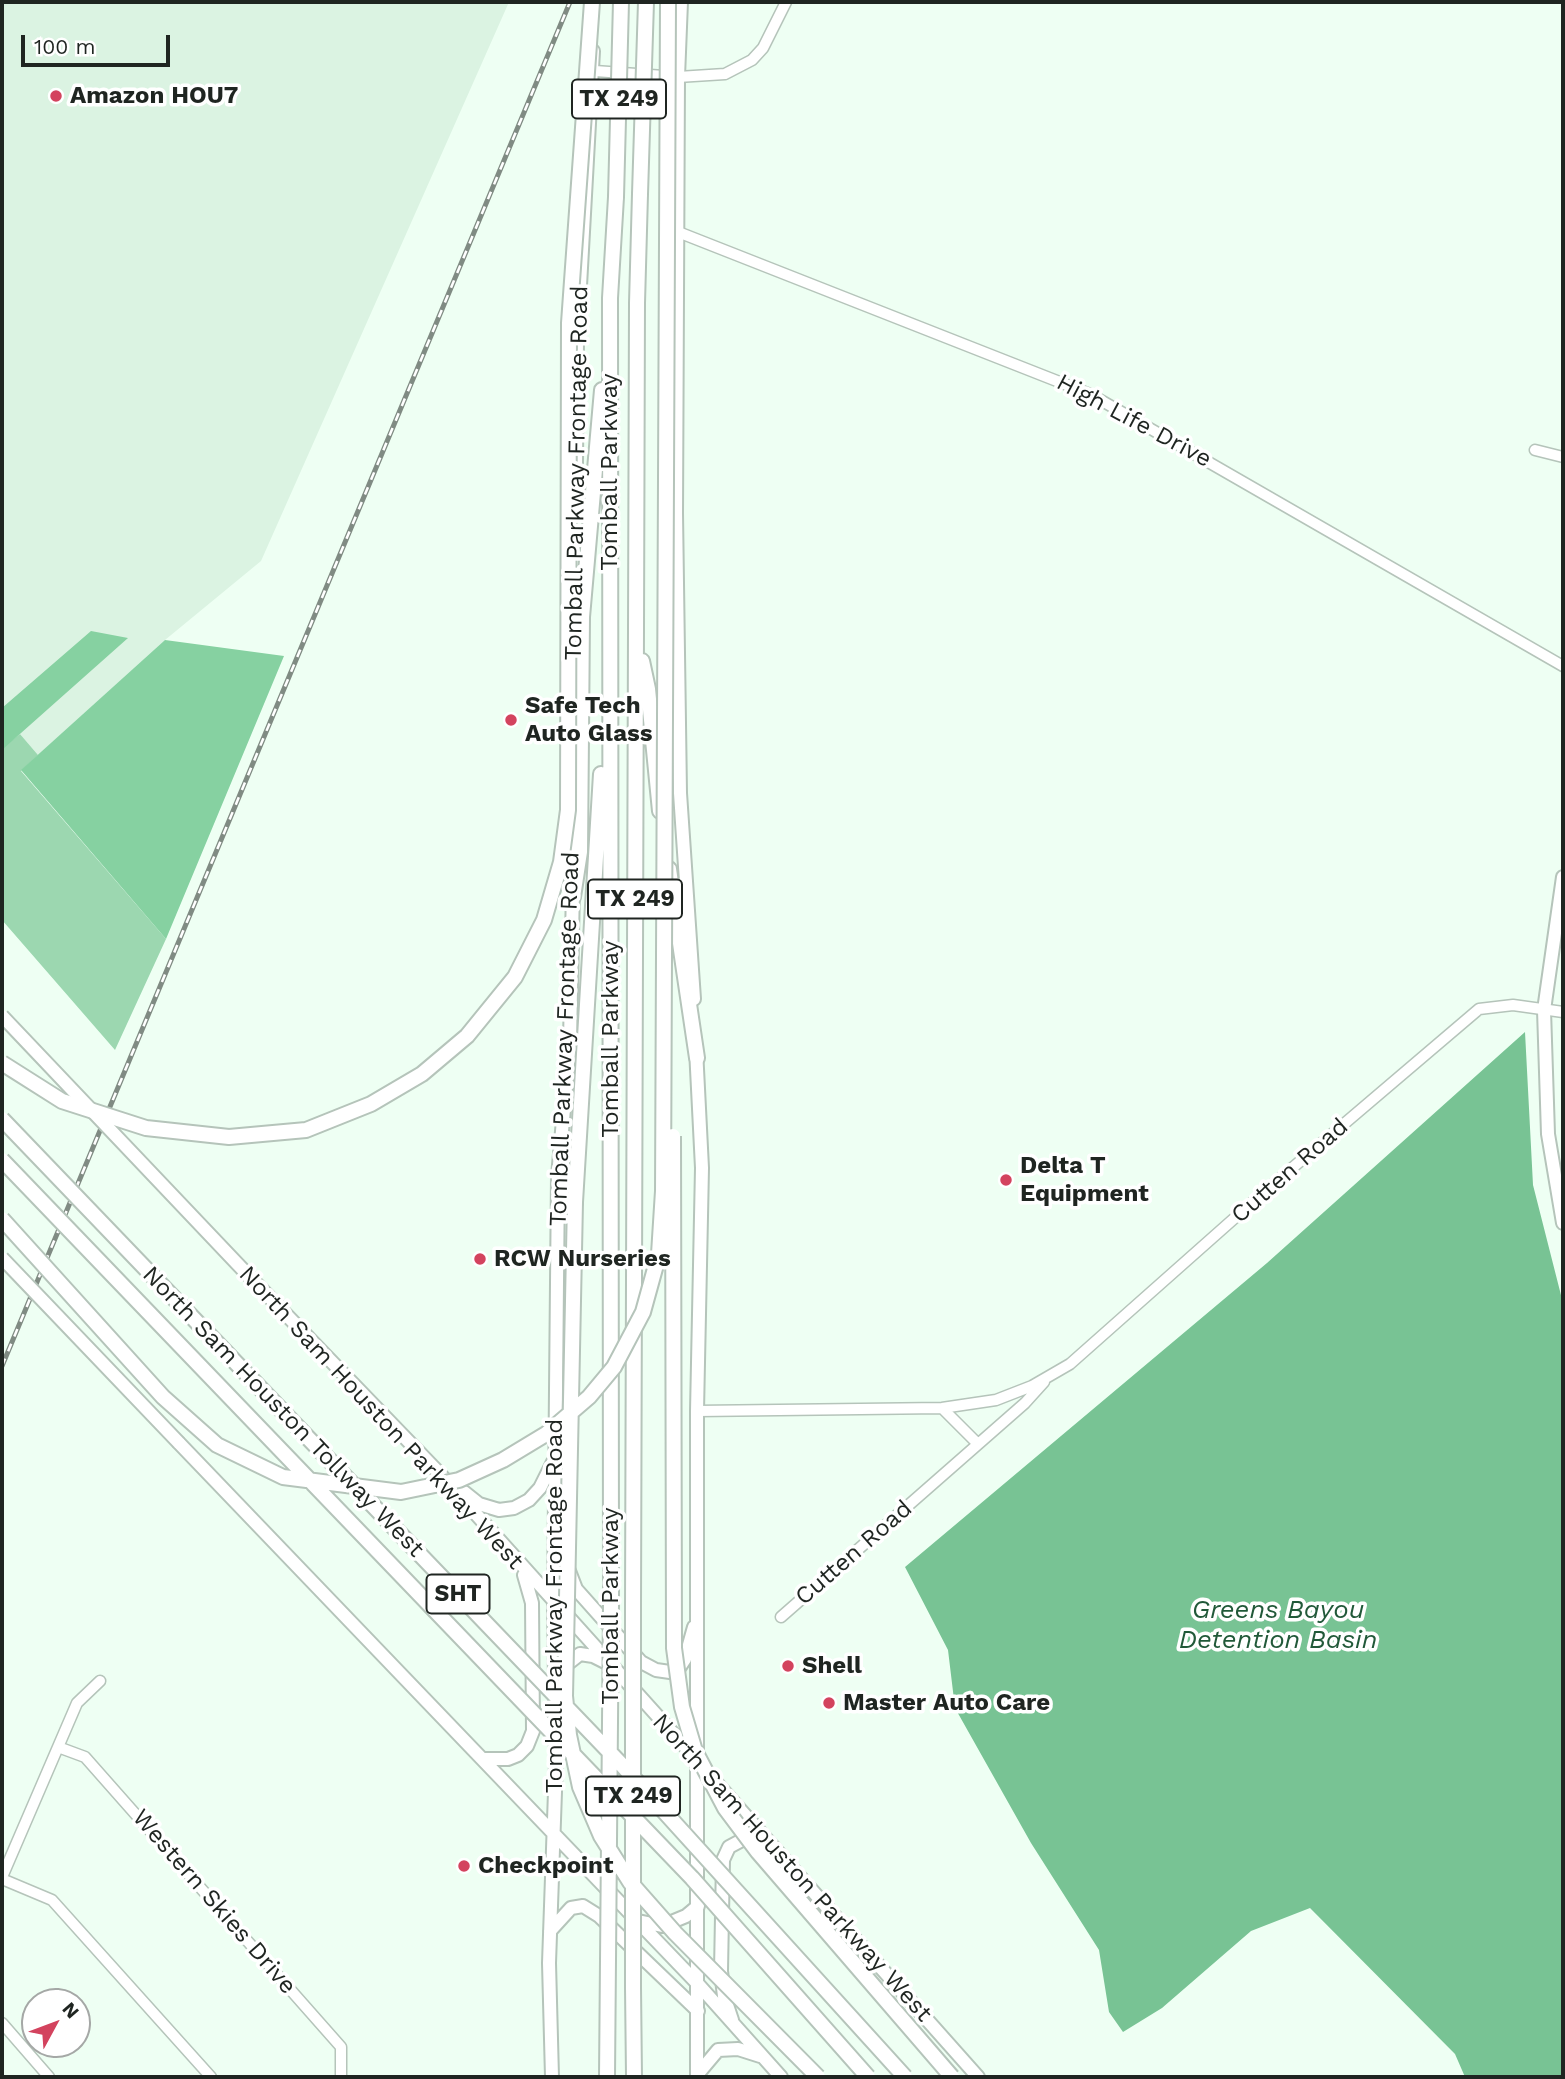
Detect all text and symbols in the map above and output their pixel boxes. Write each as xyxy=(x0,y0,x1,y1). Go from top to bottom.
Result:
scale bar xyxy=(24,21,173,65)
text: 100 m xyxy=(34,34,96,59)
road number: TX 249 xyxy=(572,80,666,118)
place label: Amazon HOU7 xyxy=(70,82,238,110)
marker: Amazon HOU7 xyxy=(48,88,64,104)
street label: Tomball Parkway Frontage Road xyxy=(559,285,595,661)
street label: High Life Drive xyxy=(1052,368,1216,474)
street label: Tomball Parkway xyxy=(596,373,624,571)
place label: Safe Tech Auto Glass xyxy=(525,692,653,748)
marker: Safe Tech Auto Glass xyxy=(503,712,519,728)
street label: Tomball Parkway Frontage Road xyxy=(544,851,586,1227)
road number: TX 249 xyxy=(588,879,682,918)
street label: Tomball Parkway xyxy=(597,940,625,1138)
street label: Cutten Road xyxy=(1226,1112,1354,1230)
place label: Delta T Equipment xyxy=(1020,1152,1149,1208)
marker: Delta T Equipment xyxy=(998,1172,1014,1188)
place label: RCW Nurseries xyxy=(494,1245,671,1273)
marker: RCW Nurseries xyxy=(472,1251,488,1267)
street label: North Sam Houston Parkway West xyxy=(233,1260,529,1576)
street label: North Sam Houston Tollway West xyxy=(136,1261,430,1563)
street label: Tomball Parkway Frontage Road xyxy=(541,1419,569,1793)
street label: Cutten Road xyxy=(790,1494,918,1612)
street label: Tomball Parkway xyxy=(597,1507,625,1705)
road number: SHT xyxy=(426,1574,490,1614)
water label: Greens Bayou Detention Basin xyxy=(1179,1594,1377,1656)
place label: Shell xyxy=(802,1652,862,1680)
marker: Shell xyxy=(780,1658,796,1674)
place label: Master Auto Care xyxy=(843,1689,1050,1717)
marker: Master Auto Care xyxy=(821,1695,837,1711)
street label: North Sam Houston Parkway West xyxy=(646,1708,938,2028)
road number: TX 249 xyxy=(586,1776,680,1815)
street label: Western Skies Drive xyxy=(126,1804,302,2000)
place label: Checkpoint xyxy=(478,1852,613,1880)
marker: Checkpoint xyxy=(456,1858,472,1874)
north arrow xyxy=(21,1988,91,2058)
text: N xyxy=(57,1997,84,2023)

